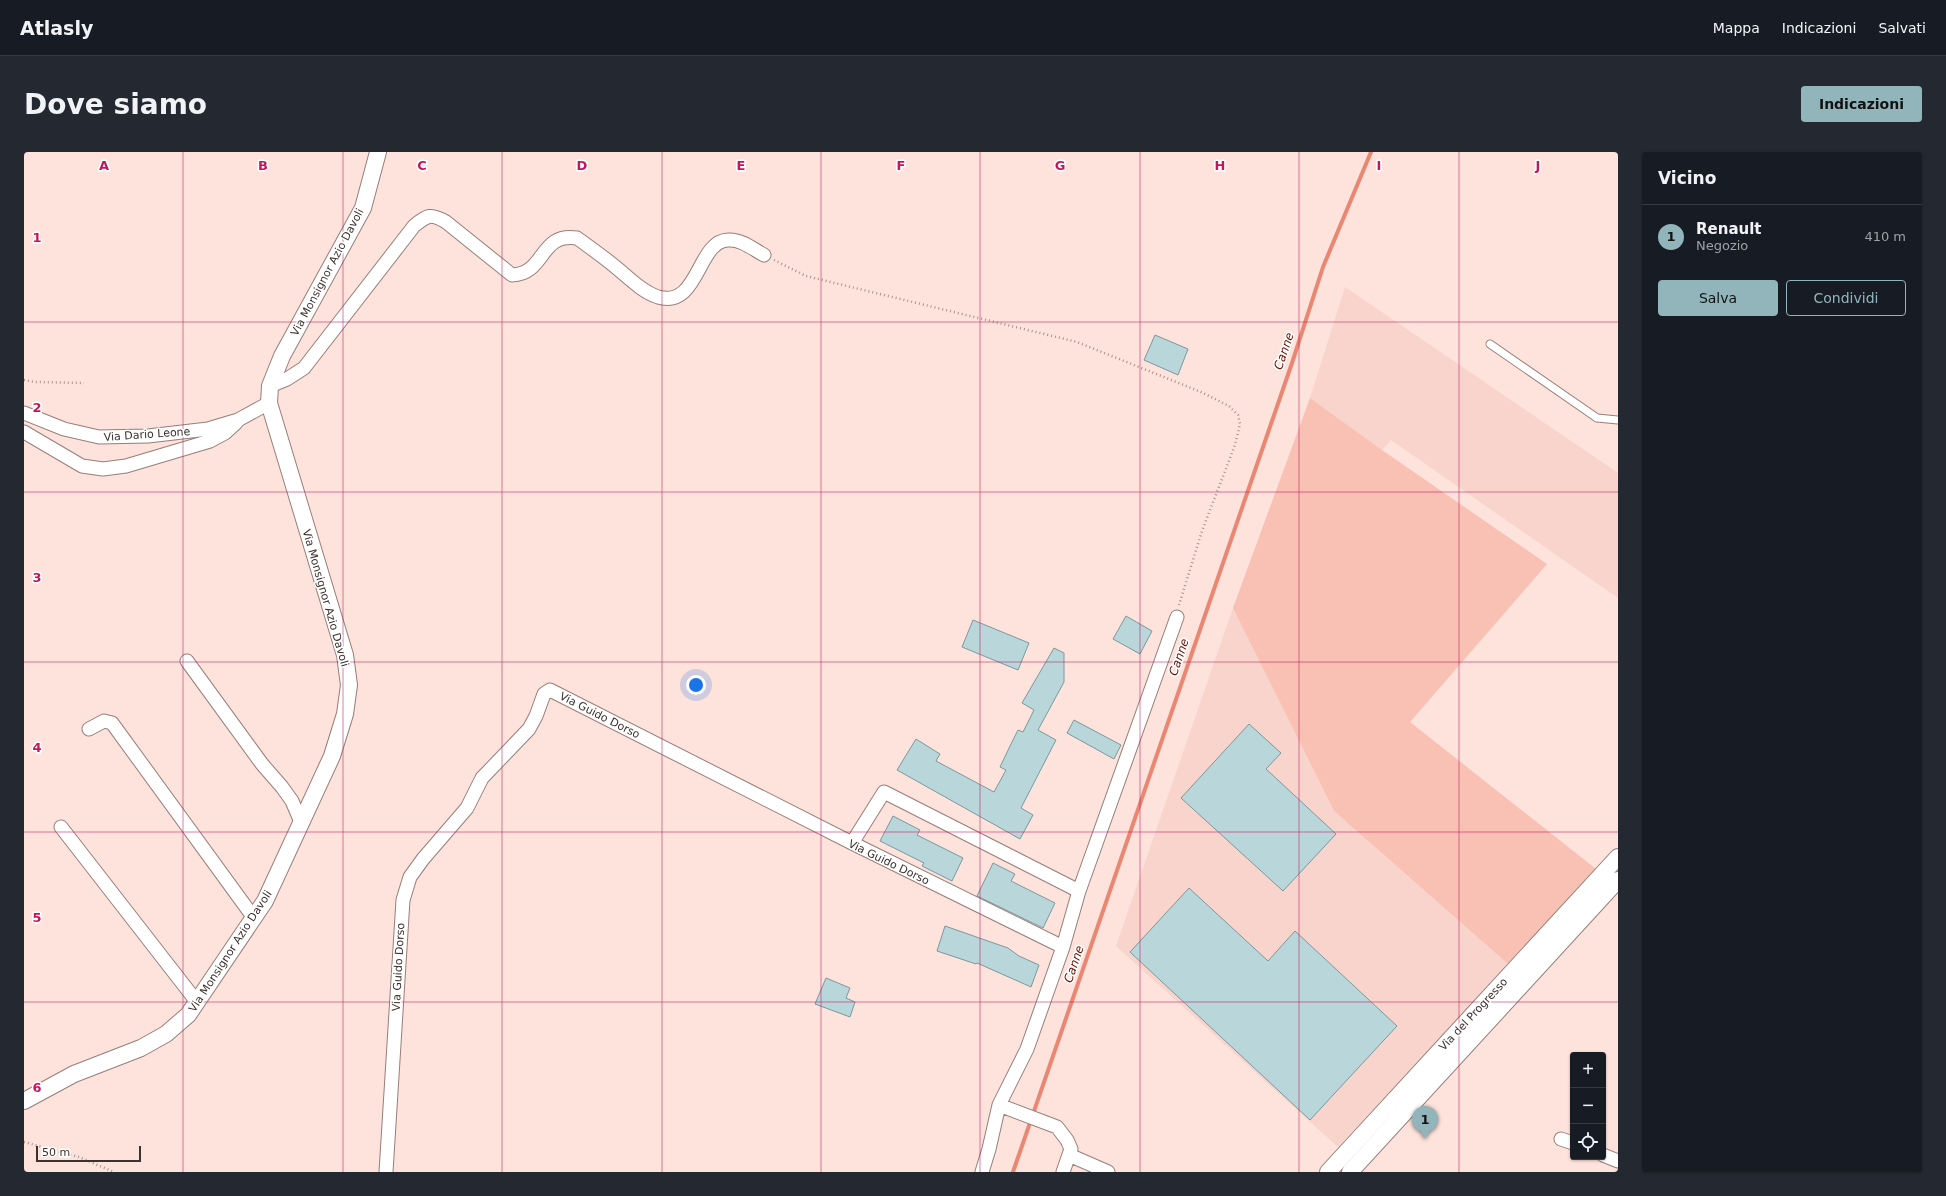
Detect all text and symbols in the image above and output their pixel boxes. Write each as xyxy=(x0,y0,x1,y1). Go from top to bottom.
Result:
text: Atlasly xyxy=(20,17,93,39)
text: Mappa xyxy=(1713,20,1760,36)
text: Indicazioni xyxy=(1782,20,1856,36)
text: Salvati xyxy=(1878,20,1926,36)
button: Indicazioni xyxy=(1801,86,1922,122)
text: Dove siamo xyxy=(24,88,207,121)
text: A xyxy=(99,158,109,173)
text: B xyxy=(258,158,268,173)
text: C xyxy=(417,158,427,173)
text: D xyxy=(577,158,588,173)
text: E xyxy=(737,158,745,173)
text: F xyxy=(897,158,905,173)
text: G xyxy=(1055,158,1065,173)
text: H xyxy=(1215,158,1225,173)
text: I xyxy=(1377,158,1381,173)
text: J xyxy=(1535,158,1540,173)
text: Vicino xyxy=(1658,168,1716,188)
street label: Via Monsignor Azio Davoli xyxy=(288,206,367,338)
text: Renault xyxy=(1696,220,1762,238)
text: 1 xyxy=(1666,229,1676,244)
text: 410 m xyxy=(1864,229,1906,244)
text: 1 xyxy=(32,230,42,245)
text: Negozio xyxy=(1696,238,1748,253)
button: Salva xyxy=(1658,280,1778,316)
button: Condividi xyxy=(1786,280,1906,316)
water label: Canne xyxy=(1271,331,1297,371)
text: 2 xyxy=(32,400,42,415)
street label: Via Dario Leone xyxy=(103,425,191,444)
street label: Via Monsignor Azio Davoli xyxy=(300,528,351,668)
text: 3 xyxy=(32,570,42,585)
water label: Canne xyxy=(1166,637,1192,677)
your location xyxy=(686,675,706,695)
street label: Via Guido Dorso xyxy=(557,690,642,741)
text: 4 xyxy=(32,740,42,755)
street label: Via Guido Dorso xyxy=(846,837,932,888)
street label: Via Monsignor Azio Davoli xyxy=(186,888,275,1015)
text: 5 xyxy=(32,910,42,925)
street label: Via Guido Dorso xyxy=(390,922,407,1012)
water label: Canne xyxy=(1061,944,1087,984)
street label: Via del Progresso xyxy=(1436,975,1511,1053)
map controls xyxy=(1570,1052,1606,1160)
button: + xyxy=(1570,1052,1606,1088)
text: 6 xyxy=(32,1080,42,1095)
button: − xyxy=(1570,1088,1606,1124)
pin: 1 xyxy=(1412,1106,1438,1139)
button: locate xyxy=(1570,1124,1606,1160)
scale bar xyxy=(36,1144,141,1163)
text: 50 m xyxy=(42,1146,70,1159)

